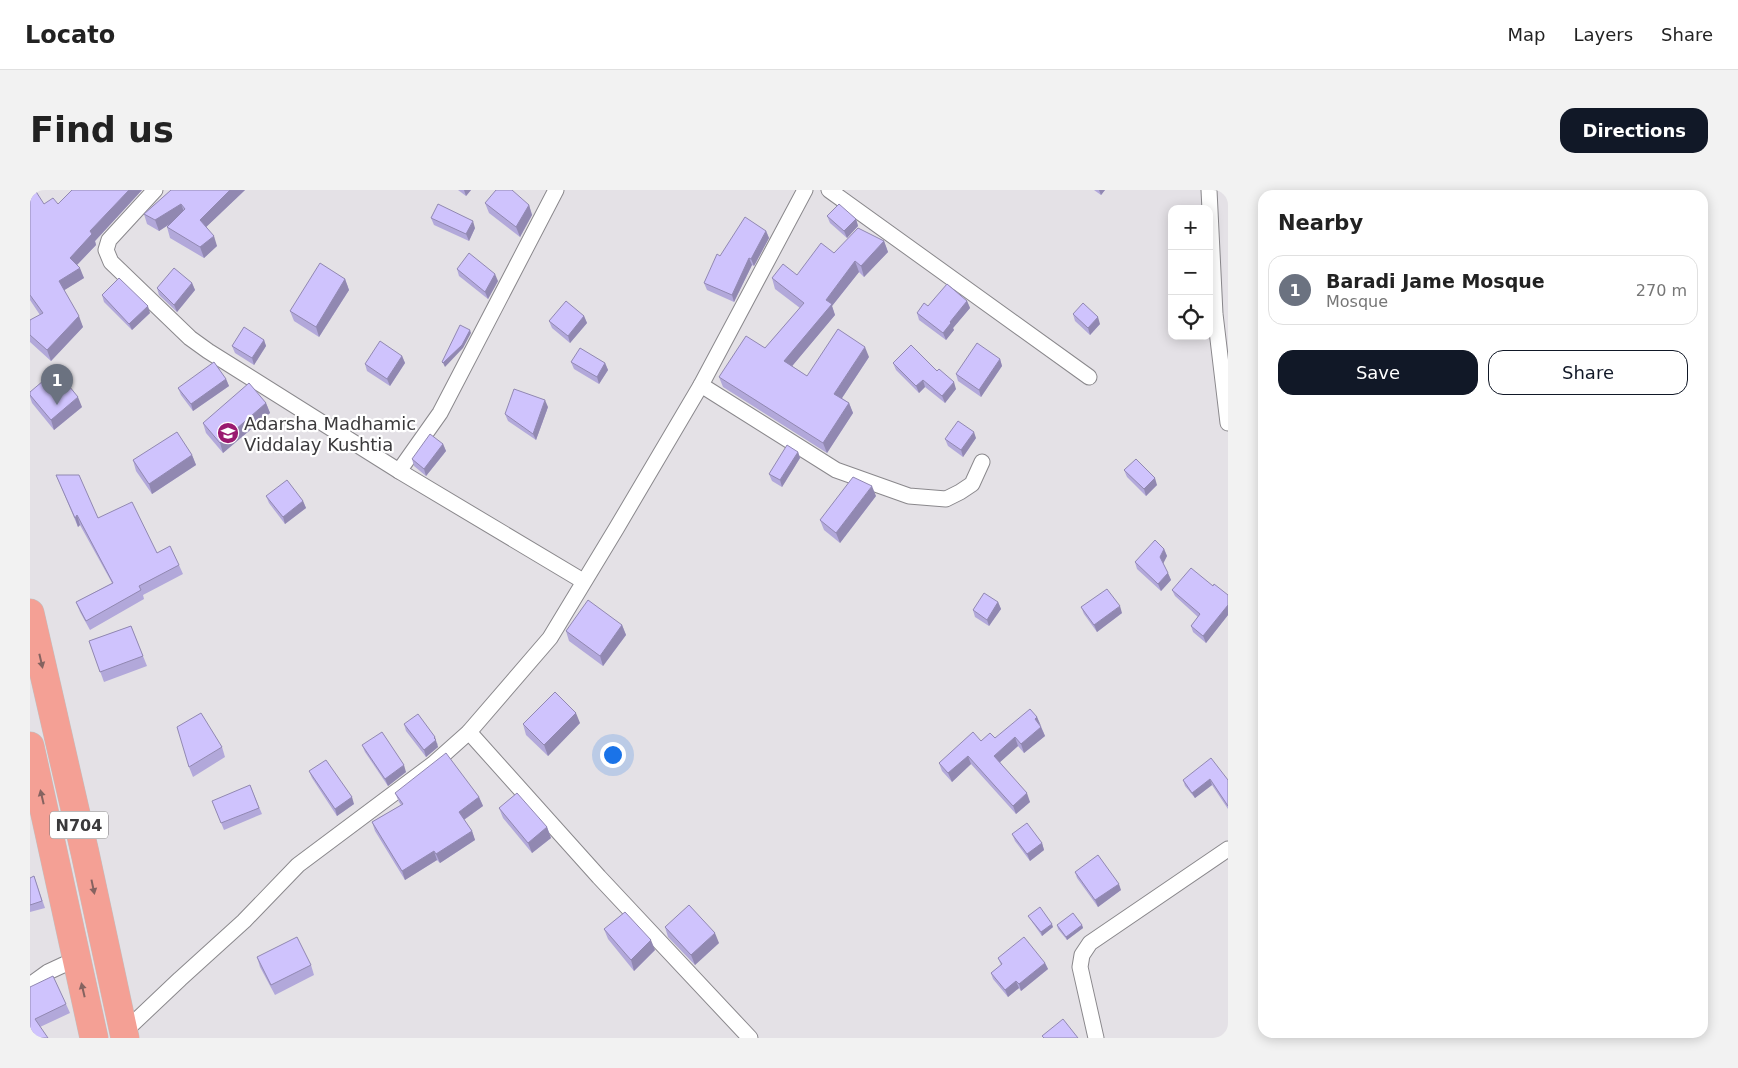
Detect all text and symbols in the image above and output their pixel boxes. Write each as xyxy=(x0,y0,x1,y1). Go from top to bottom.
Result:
text: Locato xyxy=(25,21,115,49)
text: Map xyxy=(1507,24,1545,45)
text: Layers xyxy=(1573,24,1633,45)
text: Share xyxy=(1661,24,1713,45)
button: Directions xyxy=(1560,108,1708,153)
text: Find us xyxy=(30,110,174,150)
map controls xyxy=(1168,205,1213,340)
button: + xyxy=(1168,205,1213,250)
text: Nearby xyxy=(1278,211,1363,235)
button: − xyxy=(1168,250,1213,295)
text: Baradi Jame Mosque xyxy=(1326,270,1545,292)
text: 1 xyxy=(1289,281,1301,300)
text: 270 m xyxy=(1636,281,1687,300)
text: Mosque xyxy=(1326,292,1388,311)
button: locate xyxy=(1168,295,1213,340)
button: Save xyxy=(1278,350,1478,395)
button: Share xyxy=(1488,350,1688,395)
pin: 1 xyxy=(41,364,73,405)
place label: Adarsha Madhamic Viddalay Kushtia xyxy=(244,413,416,455)
school or university icon: Adarsha Madhamic Viddalay Kushtia xyxy=(216,421,240,445)
one-way arrow xyxy=(37,653,45,668)
your location xyxy=(600,742,626,768)
one-way arrow xyxy=(38,790,46,805)
road number: N704 xyxy=(50,812,108,838)
one-way arrow xyxy=(89,880,97,896)
one-way arrow xyxy=(79,982,87,998)

